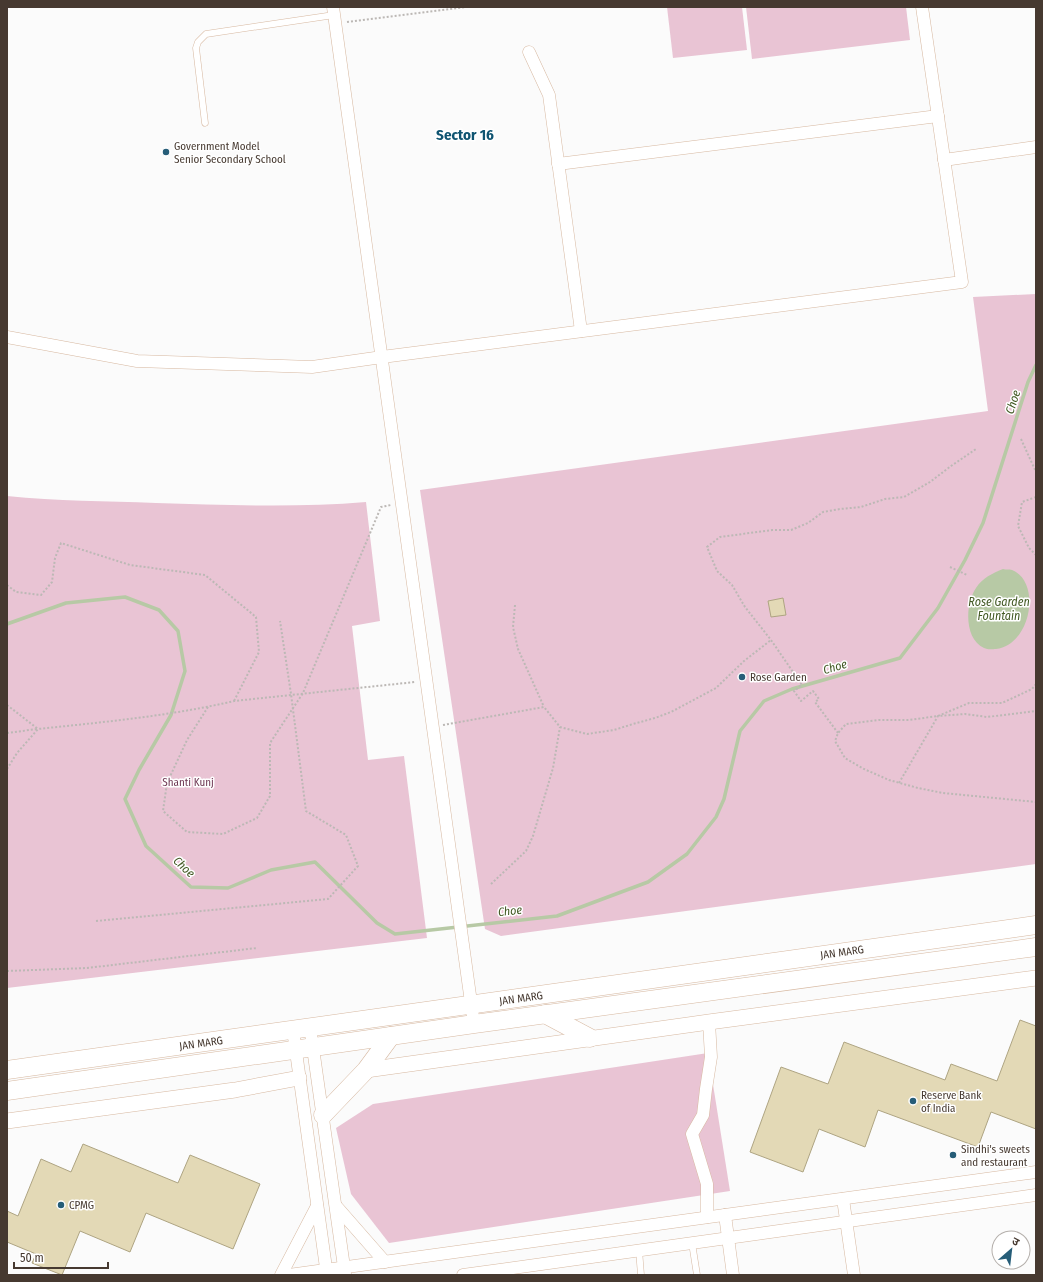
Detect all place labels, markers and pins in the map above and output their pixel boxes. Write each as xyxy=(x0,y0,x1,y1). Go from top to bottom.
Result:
place label: Government Model Senior Secondary School xyxy=(174,140,286,166)
marker: Government Model Senior Secondary School xyxy=(161,147,171,157)
place label: Rose Garden xyxy=(750,671,807,684)
marker: Rose Garden xyxy=(737,672,747,682)
place label: Reserve Bank of India xyxy=(921,1089,982,1115)
marker: Reserve Bank of India xyxy=(908,1096,918,1106)
place label: Sindhi's sweets and restaurant xyxy=(961,1143,1030,1169)
marker: Sindhi's sweets and restaurant xyxy=(948,1150,958,1160)
place label: CPMG xyxy=(69,1199,94,1212)
marker: CPMG xyxy=(56,1200,66,1210)

